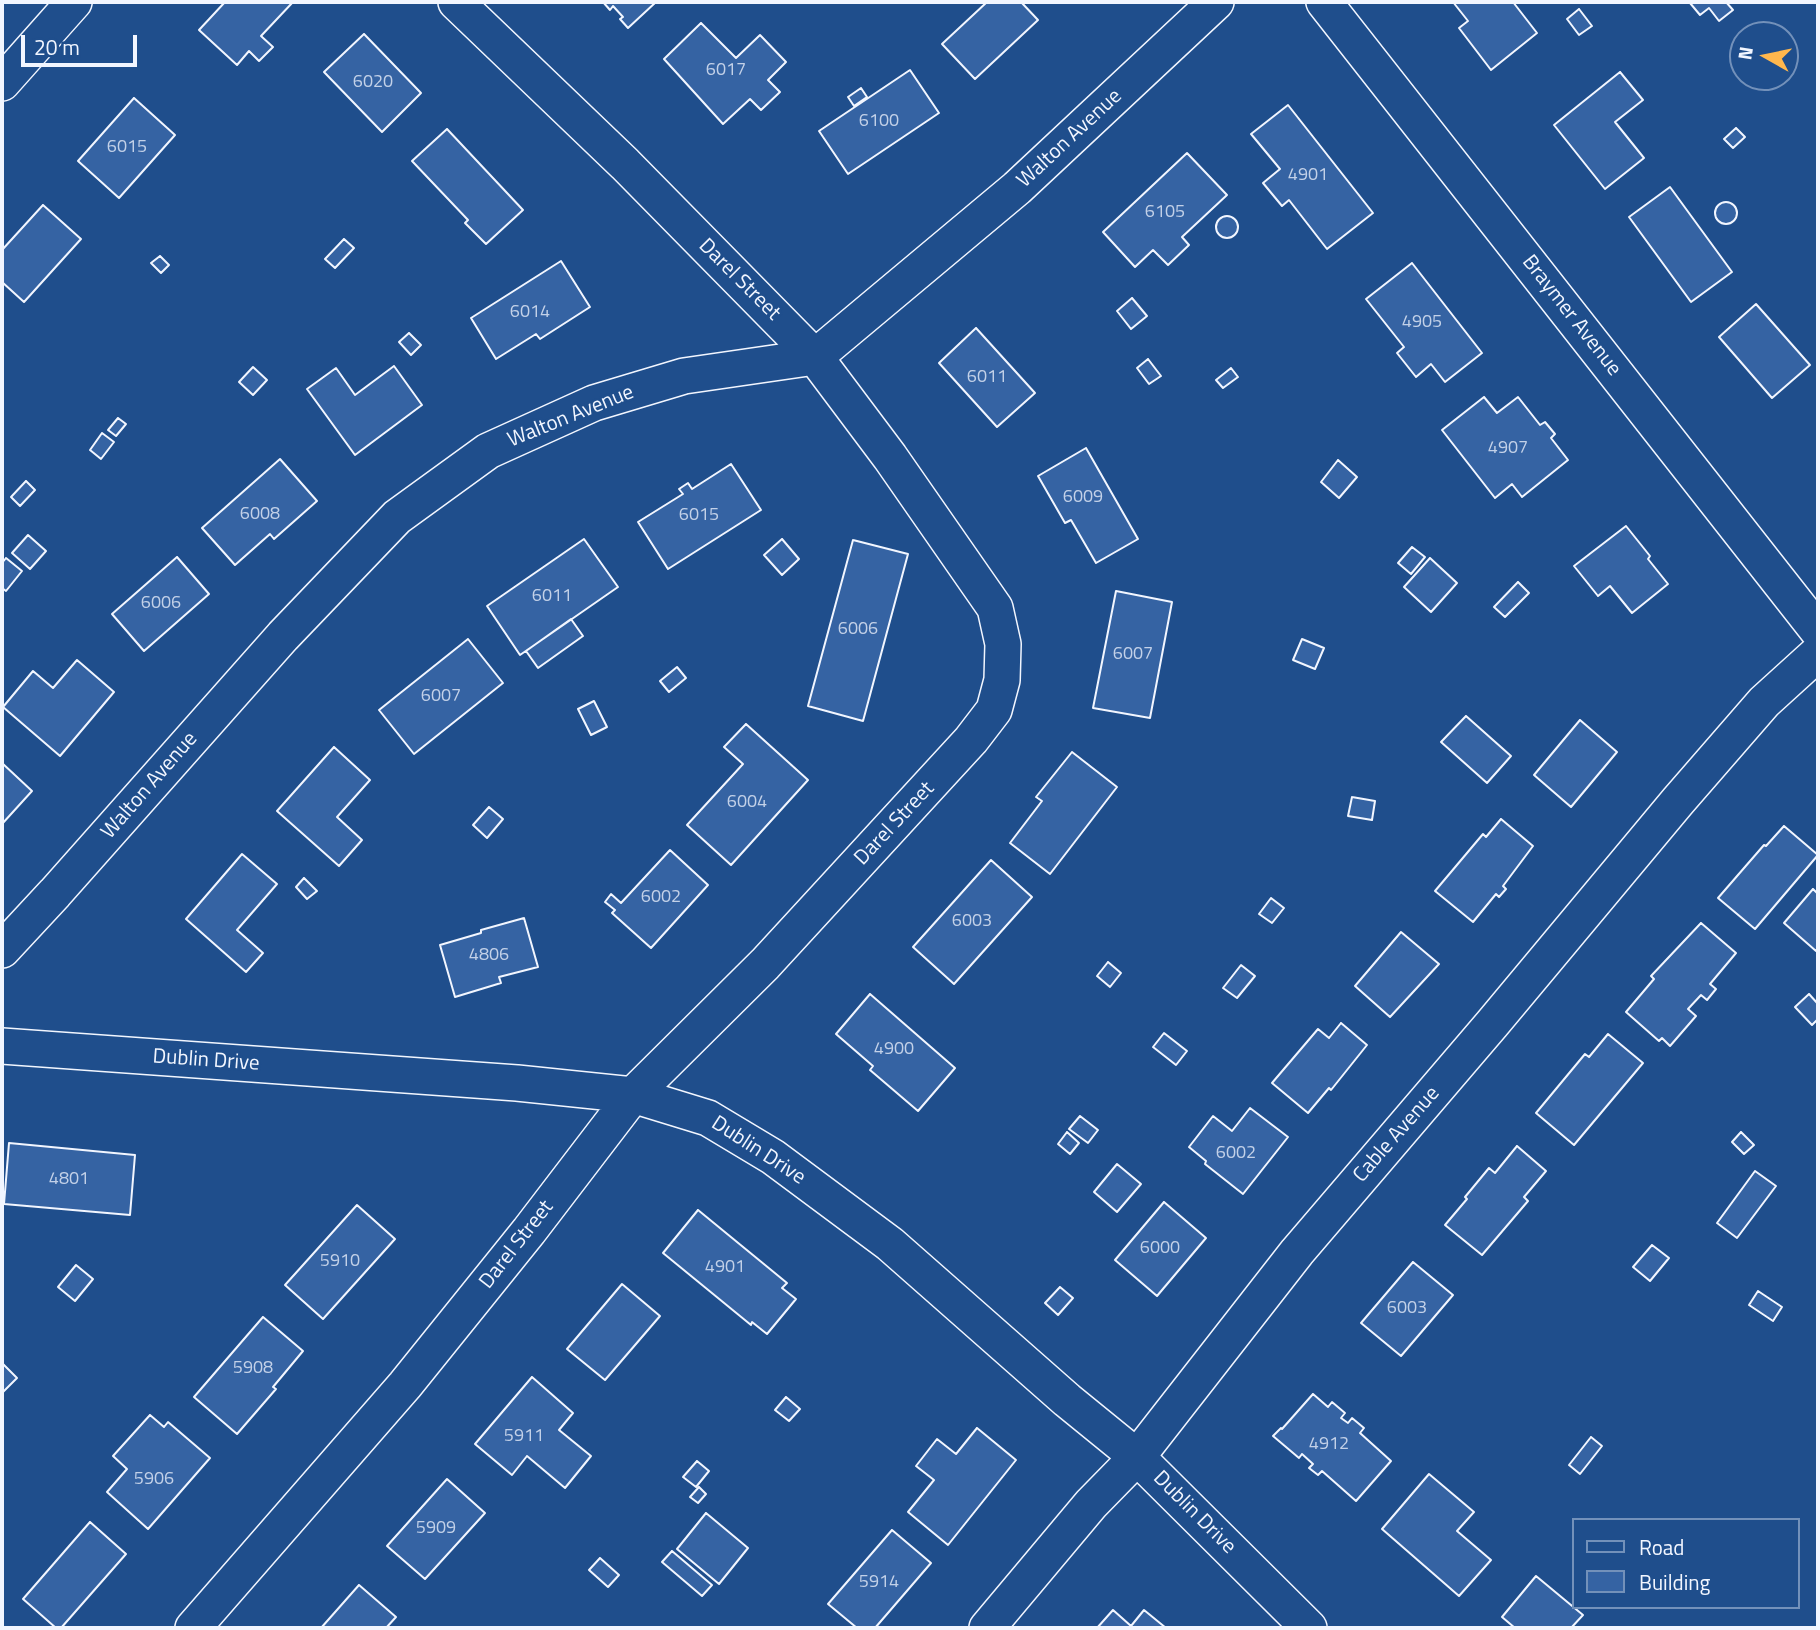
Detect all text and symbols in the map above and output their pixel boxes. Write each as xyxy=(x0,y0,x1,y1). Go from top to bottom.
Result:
scale bar xyxy=(24,21,140,65)
north arrow xyxy=(1729,21,1799,91)
text: 20 m xyxy=(34,31,80,63)
text: N xyxy=(1729,44,1760,62)
house number: 6017 xyxy=(706,60,746,82)
house number: 6020 xyxy=(353,72,393,94)
street label: Walton Avenue xyxy=(1013,84,1127,194)
house number: 6100 xyxy=(859,111,899,133)
house number: 6015 xyxy=(107,137,147,159)
house number: 4901 xyxy=(1288,165,1328,187)
house number: 6105 xyxy=(1145,202,1185,224)
street label: Darel Street xyxy=(693,234,785,326)
street label: Braymer Avenue xyxy=(1516,251,1626,381)
house number: 6014 xyxy=(510,302,550,324)
house number: 4905 xyxy=(1402,312,1442,334)
house number: 6011 xyxy=(967,367,1007,389)
street label: Walton Avenue xyxy=(504,380,638,454)
house number: 4907 xyxy=(1488,438,1528,460)
house number: 6009 xyxy=(1063,487,1103,509)
house number: 6008 xyxy=(240,504,280,526)
house number: 6015 xyxy=(679,505,719,527)
house number: 6011 xyxy=(532,586,572,608)
house number: 6006 xyxy=(141,593,181,615)
house number: 6006 xyxy=(838,619,878,641)
house number: 6007 xyxy=(1113,644,1153,666)
house number: 6007 xyxy=(421,686,461,708)
street label: Walton Avenue xyxy=(97,727,203,845)
street label: Darel Street xyxy=(850,777,940,871)
house number: 6004 xyxy=(727,792,767,814)
house number: 6002 xyxy=(641,887,681,909)
house number: 6003 xyxy=(952,911,992,933)
house number: 4806 xyxy=(469,945,509,967)
house number: 4900 xyxy=(874,1039,914,1061)
street label: Dublin Drive xyxy=(152,1045,260,1077)
street label: Cable Avenue xyxy=(1349,1082,1445,1188)
street label: Dublin Drive xyxy=(706,1111,810,1191)
house number: 6002 xyxy=(1216,1143,1256,1165)
house number: 4801 xyxy=(49,1169,89,1191)
street label: Darel Street xyxy=(475,1196,559,1294)
house number: 6000 xyxy=(1140,1238,1180,1260)
house number: 5910 xyxy=(320,1251,360,1273)
house number: 4901 xyxy=(705,1257,745,1279)
house number: 6003 xyxy=(1387,1298,1427,1320)
house number: 5908 xyxy=(233,1358,273,1380)
house number: 5911 xyxy=(504,1426,544,1448)
house number: 4912 xyxy=(1309,1434,1349,1456)
street label: Dublin Drive xyxy=(1147,1466,1241,1560)
house number: 5906 xyxy=(134,1469,174,1491)
house number: 5909 xyxy=(416,1518,456,1540)
legend xyxy=(1572,1518,1799,1609)
text: Road xyxy=(1639,1531,1684,1563)
text: Building xyxy=(1639,1566,1710,1598)
house number: 5914 xyxy=(859,1572,899,1594)

